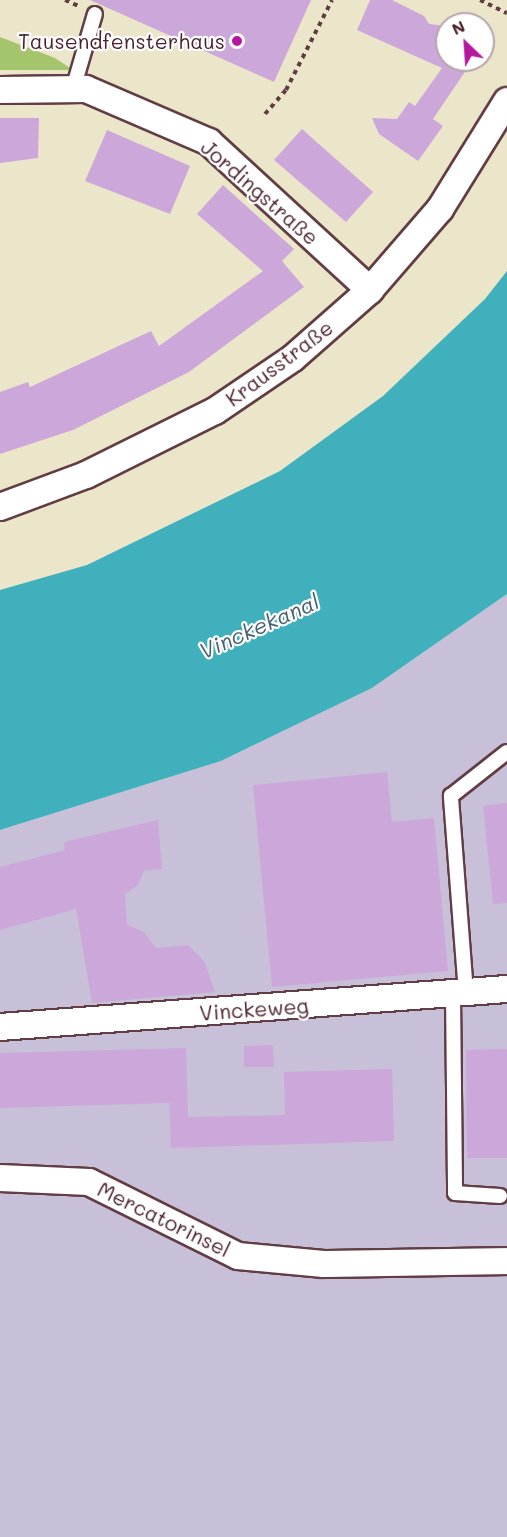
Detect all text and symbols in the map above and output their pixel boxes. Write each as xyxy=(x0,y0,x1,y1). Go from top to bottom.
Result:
north arrow xyxy=(435,12,495,72)
text: N xyxy=(448,15,468,39)
place label: Tausendfensterhaus xyxy=(18,28,225,54)
marker: Tausendfensterhaus xyxy=(230,34,244,48)
street label: Jordingstraße xyxy=(196,134,324,250)
street label: Krausstraße xyxy=(221,315,337,411)
water label: Vinckekanal xyxy=(195,588,323,664)
street label: Vinckeweg xyxy=(198,993,310,1025)
street label: Mercatorinsel xyxy=(94,1176,234,1262)

